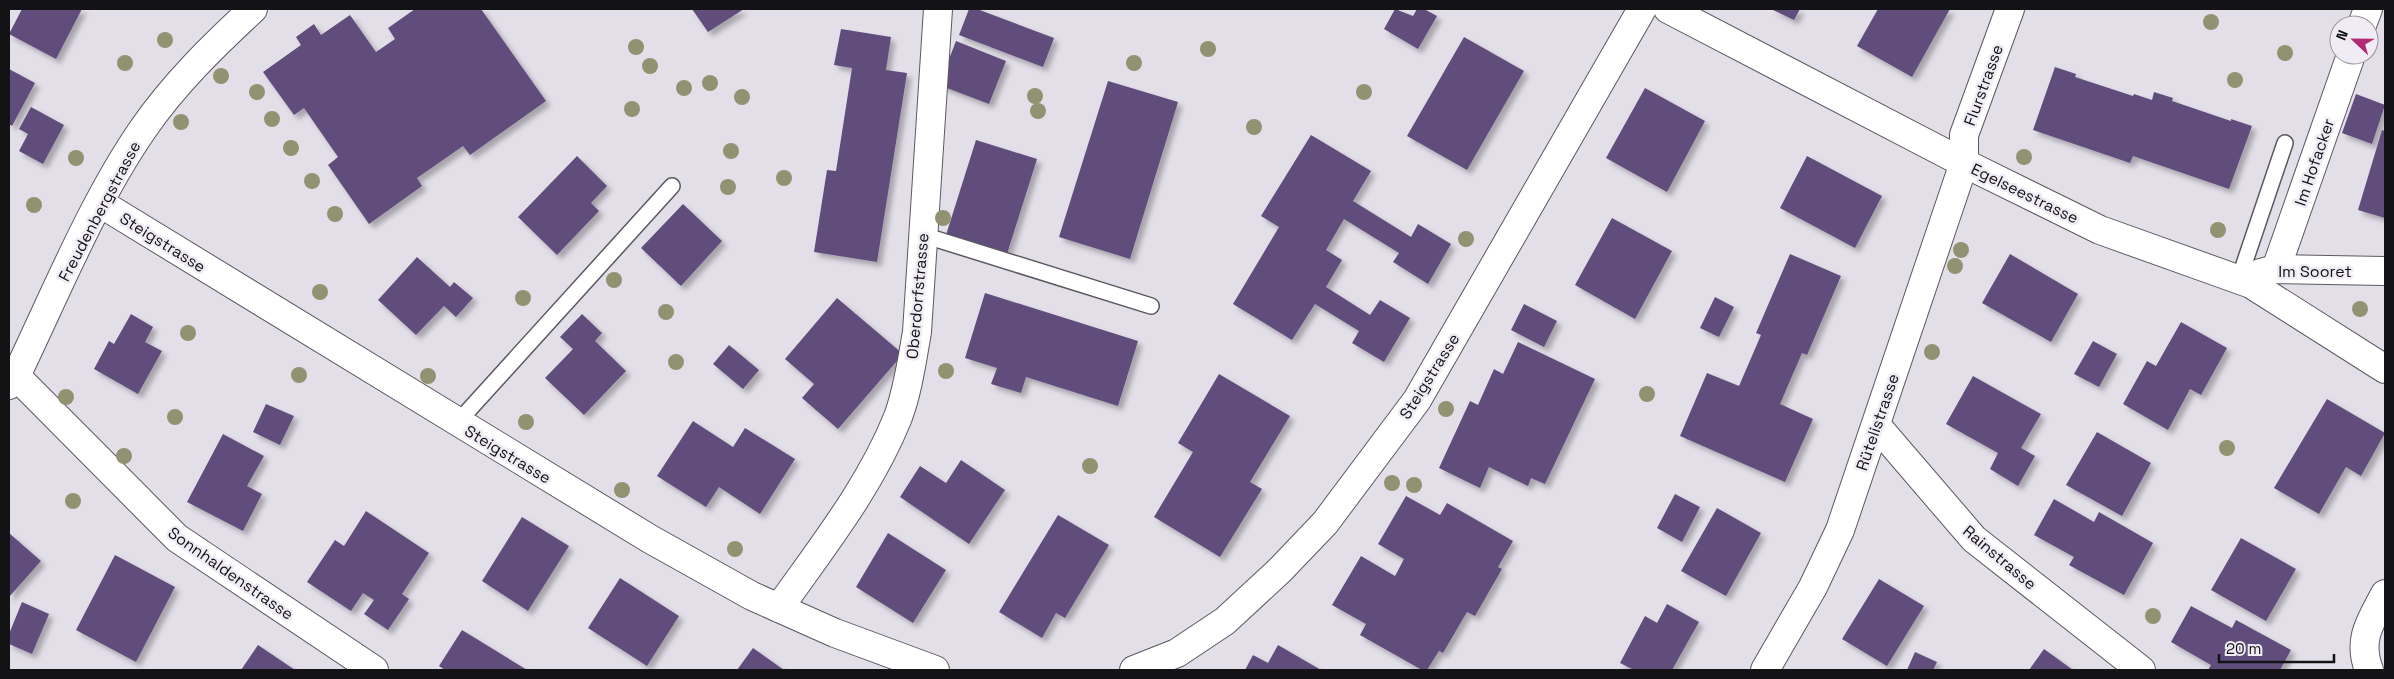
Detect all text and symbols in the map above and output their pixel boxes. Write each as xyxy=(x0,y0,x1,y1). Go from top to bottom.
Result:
north arrow xyxy=(2329,15,2379,65)
text: N xyxy=(2332,27,2352,43)
street label: Flurstrasse xyxy=(1959,42,2008,129)
street label: Im Hofacker xyxy=(2290,116,2339,209)
street label: Freudenbergstrasse xyxy=(54,137,145,285)
street label: Egelseestrasse xyxy=(1968,158,2082,229)
street label: Steigstrasse xyxy=(116,208,210,277)
street label: Oberdorfstrasse xyxy=(902,232,933,360)
street label: Im Sooret xyxy=(2278,261,2352,282)
street label: Steigstrasse xyxy=(1395,329,1464,423)
street label: Rütelistrasse xyxy=(1851,371,1904,473)
street label: Steigstrasse xyxy=(461,420,555,489)
street label: Rainstrasse xyxy=(1959,520,2041,594)
street label: Sonnhaldenstrasse xyxy=(164,522,298,625)
scale bar xyxy=(2219,632,2334,664)
text: 20 m xyxy=(2226,639,2261,658)

